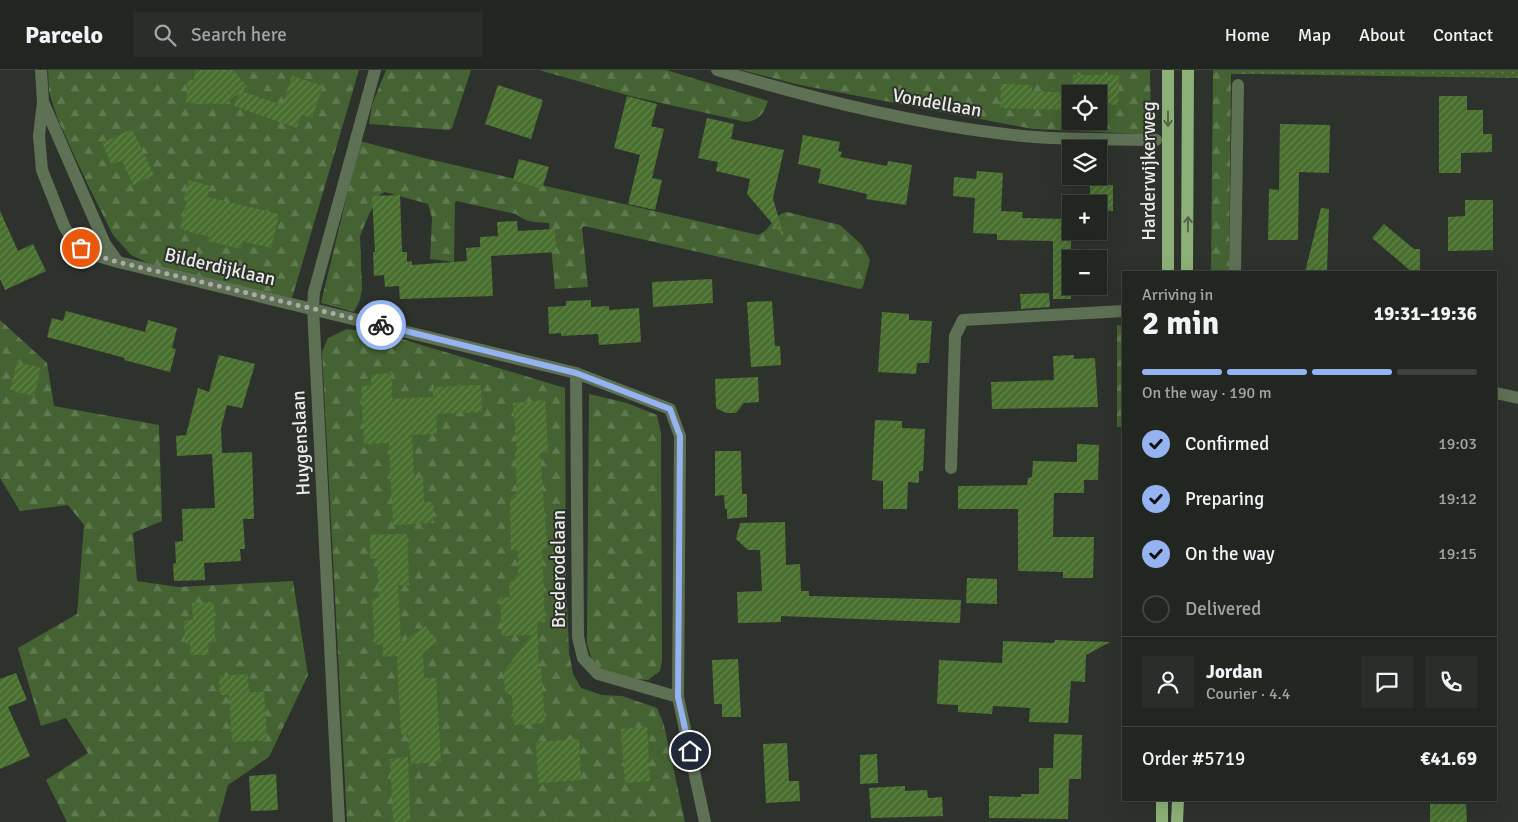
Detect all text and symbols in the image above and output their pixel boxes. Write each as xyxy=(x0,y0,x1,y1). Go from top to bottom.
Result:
search box xyxy=(133,12,483,57)
text: Parcelo xyxy=(25,20,103,50)
icon: search xyxy=(151,21,179,49)
text: Search here xyxy=(191,23,287,47)
text: Home xyxy=(1225,24,1270,46)
text: Map xyxy=(1298,24,1331,46)
text: About xyxy=(1359,24,1405,46)
text: Contact xyxy=(1433,24,1493,46)
street label: Vondellaan xyxy=(890,83,984,123)
map controls xyxy=(1062,85,1107,295)
button: locate xyxy=(1062,85,1107,130)
street label: Harderwijkerweg xyxy=(1137,101,1161,241)
one-way arrow xyxy=(1163,110,1173,126)
button: layers xyxy=(1062,140,1107,185)
button: + xyxy=(1062,195,1107,240)
one-way arrow xyxy=(1183,216,1193,232)
pin xyxy=(60,227,102,269)
icon: bag xyxy=(67,234,95,262)
street label: Bilderdijklaan xyxy=(162,243,278,291)
button: − xyxy=(1062,250,1107,295)
text: Arriving in xyxy=(1142,285,1213,305)
courier xyxy=(356,300,406,350)
text: 19:31–19:36 xyxy=(1374,302,1477,326)
text: 2 min xyxy=(1142,304,1219,343)
icon: bike xyxy=(367,311,395,339)
text: On the way · 190 m xyxy=(1142,383,1272,403)
street label: Huygenslaan xyxy=(286,390,316,496)
icon: check xyxy=(1142,430,1170,458)
text: Confirmed xyxy=(1185,432,1269,456)
text: 19:03 xyxy=(1438,434,1477,454)
icon: check xyxy=(1142,485,1170,513)
text: Preparing xyxy=(1185,487,1264,511)
text: 19:12 xyxy=(1438,489,1477,509)
street label: Brederodelaan xyxy=(547,510,571,628)
icon: check xyxy=(1142,540,1170,568)
text: On the way xyxy=(1185,542,1275,566)
text: 19:15 xyxy=(1438,544,1477,564)
text: Delivered xyxy=(1185,597,1261,621)
button: person xyxy=(1142,656,1194,708)
button: chat xyxy=(1361,656,1413,708)
button: phone xyxy=(1425,656,1477,708)
text: Jordan xyxy=(1206,660,1263,684)
text: Courier · 4.4 xyxy=(1206,684,1290,704)
pin xyxy=(669,730,711,772)
icon: home xyxy=(676,737,704,765)
text: Order #5719 xyxy=(1142,747,1245,771)
text: €41.69 xyxy=(1420,747,1477,771)

